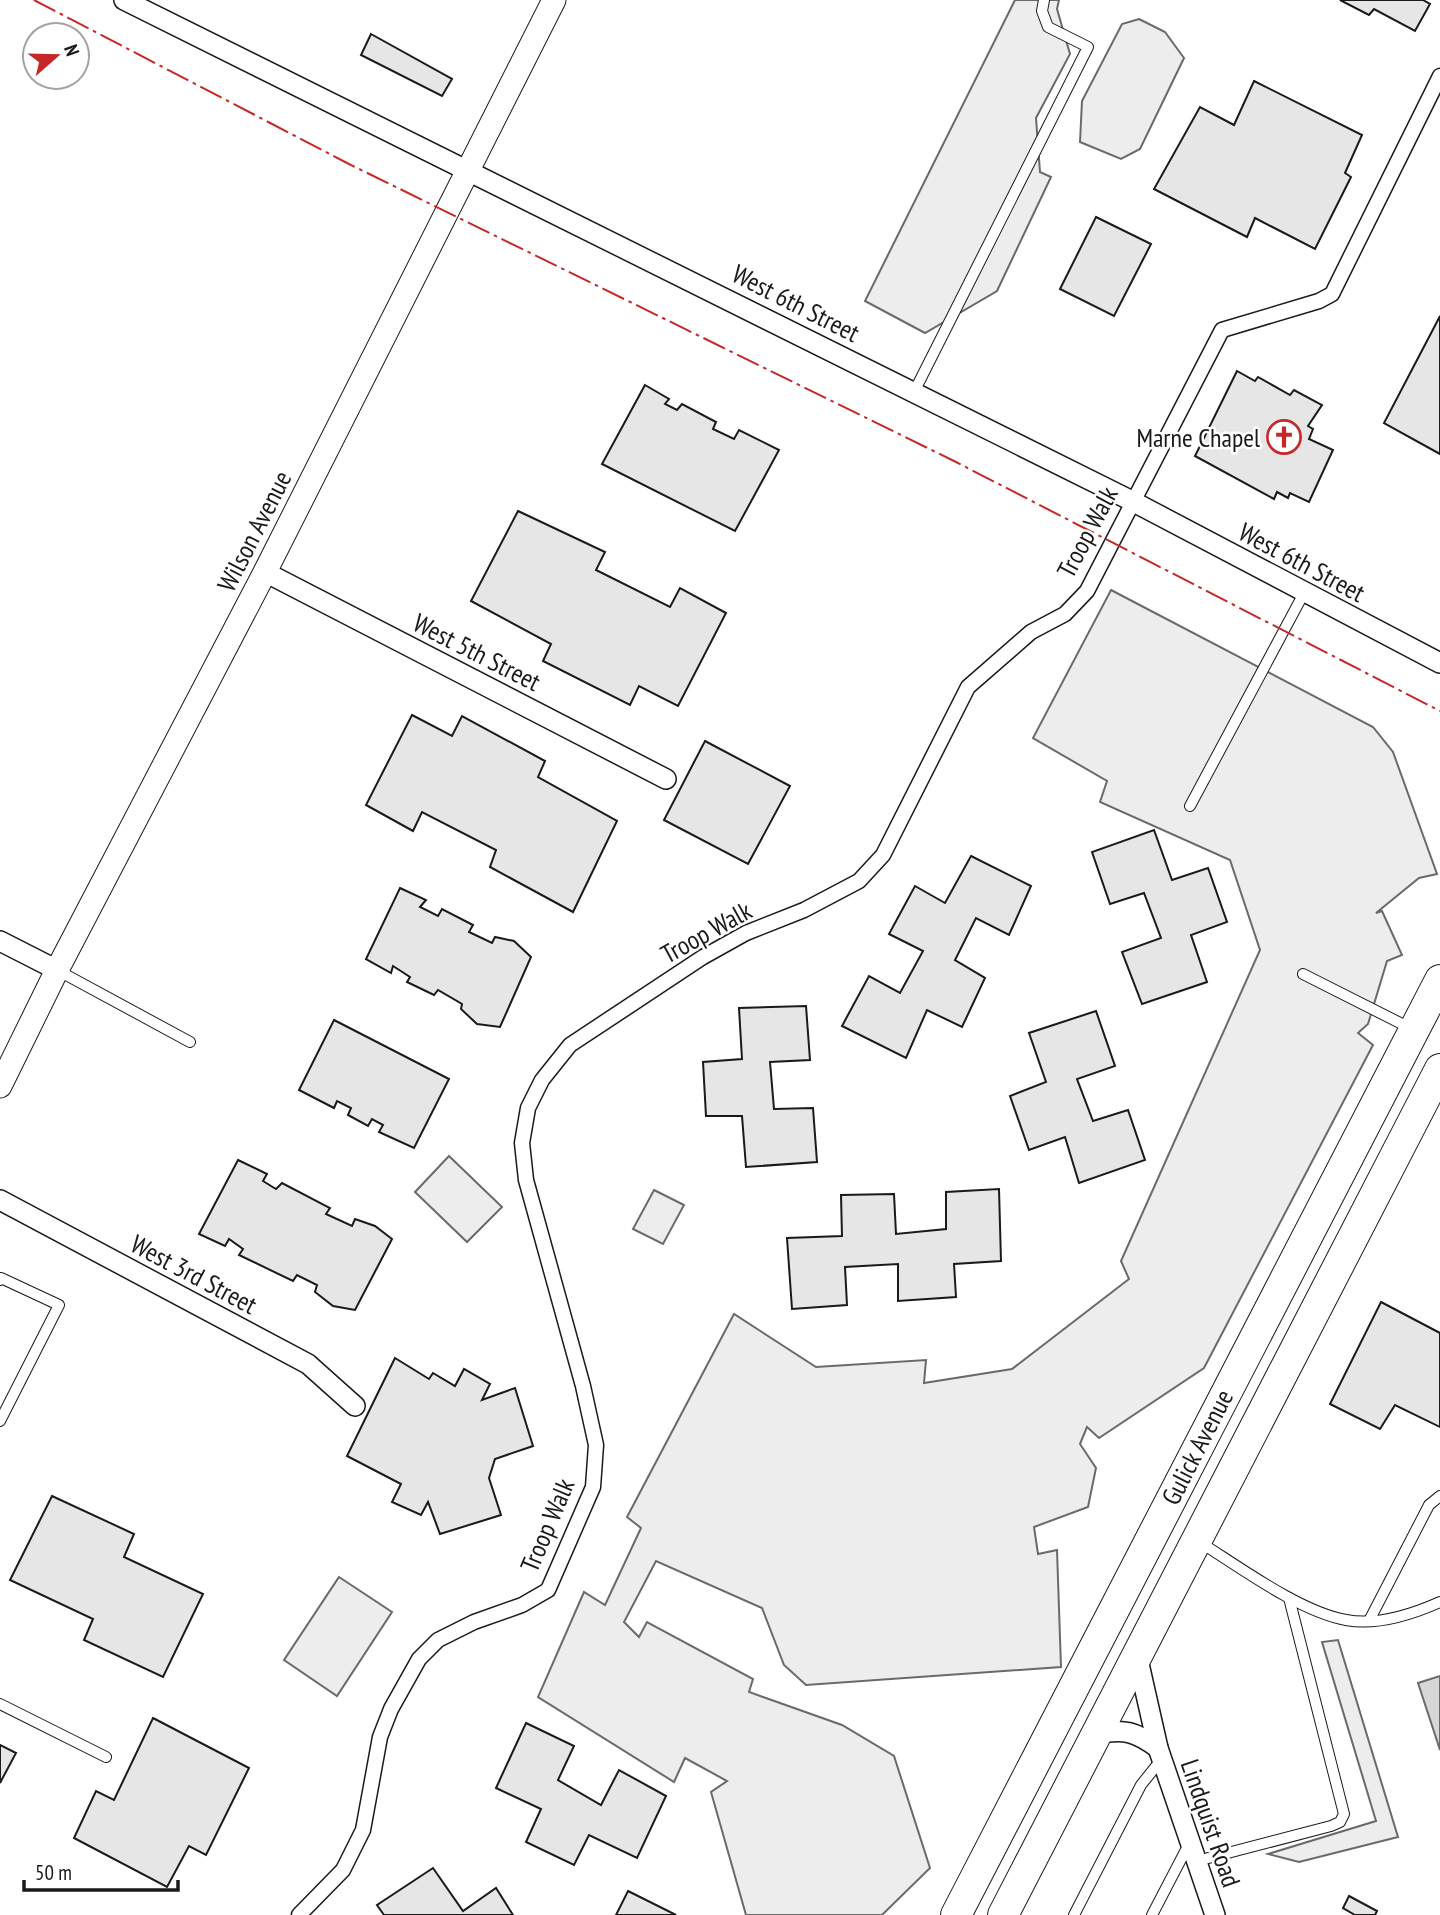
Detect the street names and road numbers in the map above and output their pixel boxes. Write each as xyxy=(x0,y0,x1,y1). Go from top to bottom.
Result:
street label: West 6th Street xyxy=(727,257,865,349)
street label: Wilson Avenue xyxy=(210,465,298,597)
street label: Troop Walk xyxy=(1049,481,1125,583)
street label: West 6th Street xyxy=(1233,515,1371,609)
street label: West 5th Street xyxy=(408,606,546,698)
street label: Troop Walk xyxy=(655,894,757,970)
street label: West 3rd Street xyxy=(125,1227,263,1321)
street label: Gulick Avenue xyxy=(1154,1384,1240,1510)
street label: Troop Walk xyxy=(513,1473,581,1577)
street label: Lindquist Road xyxy=(1174,1755,1248,1891)

